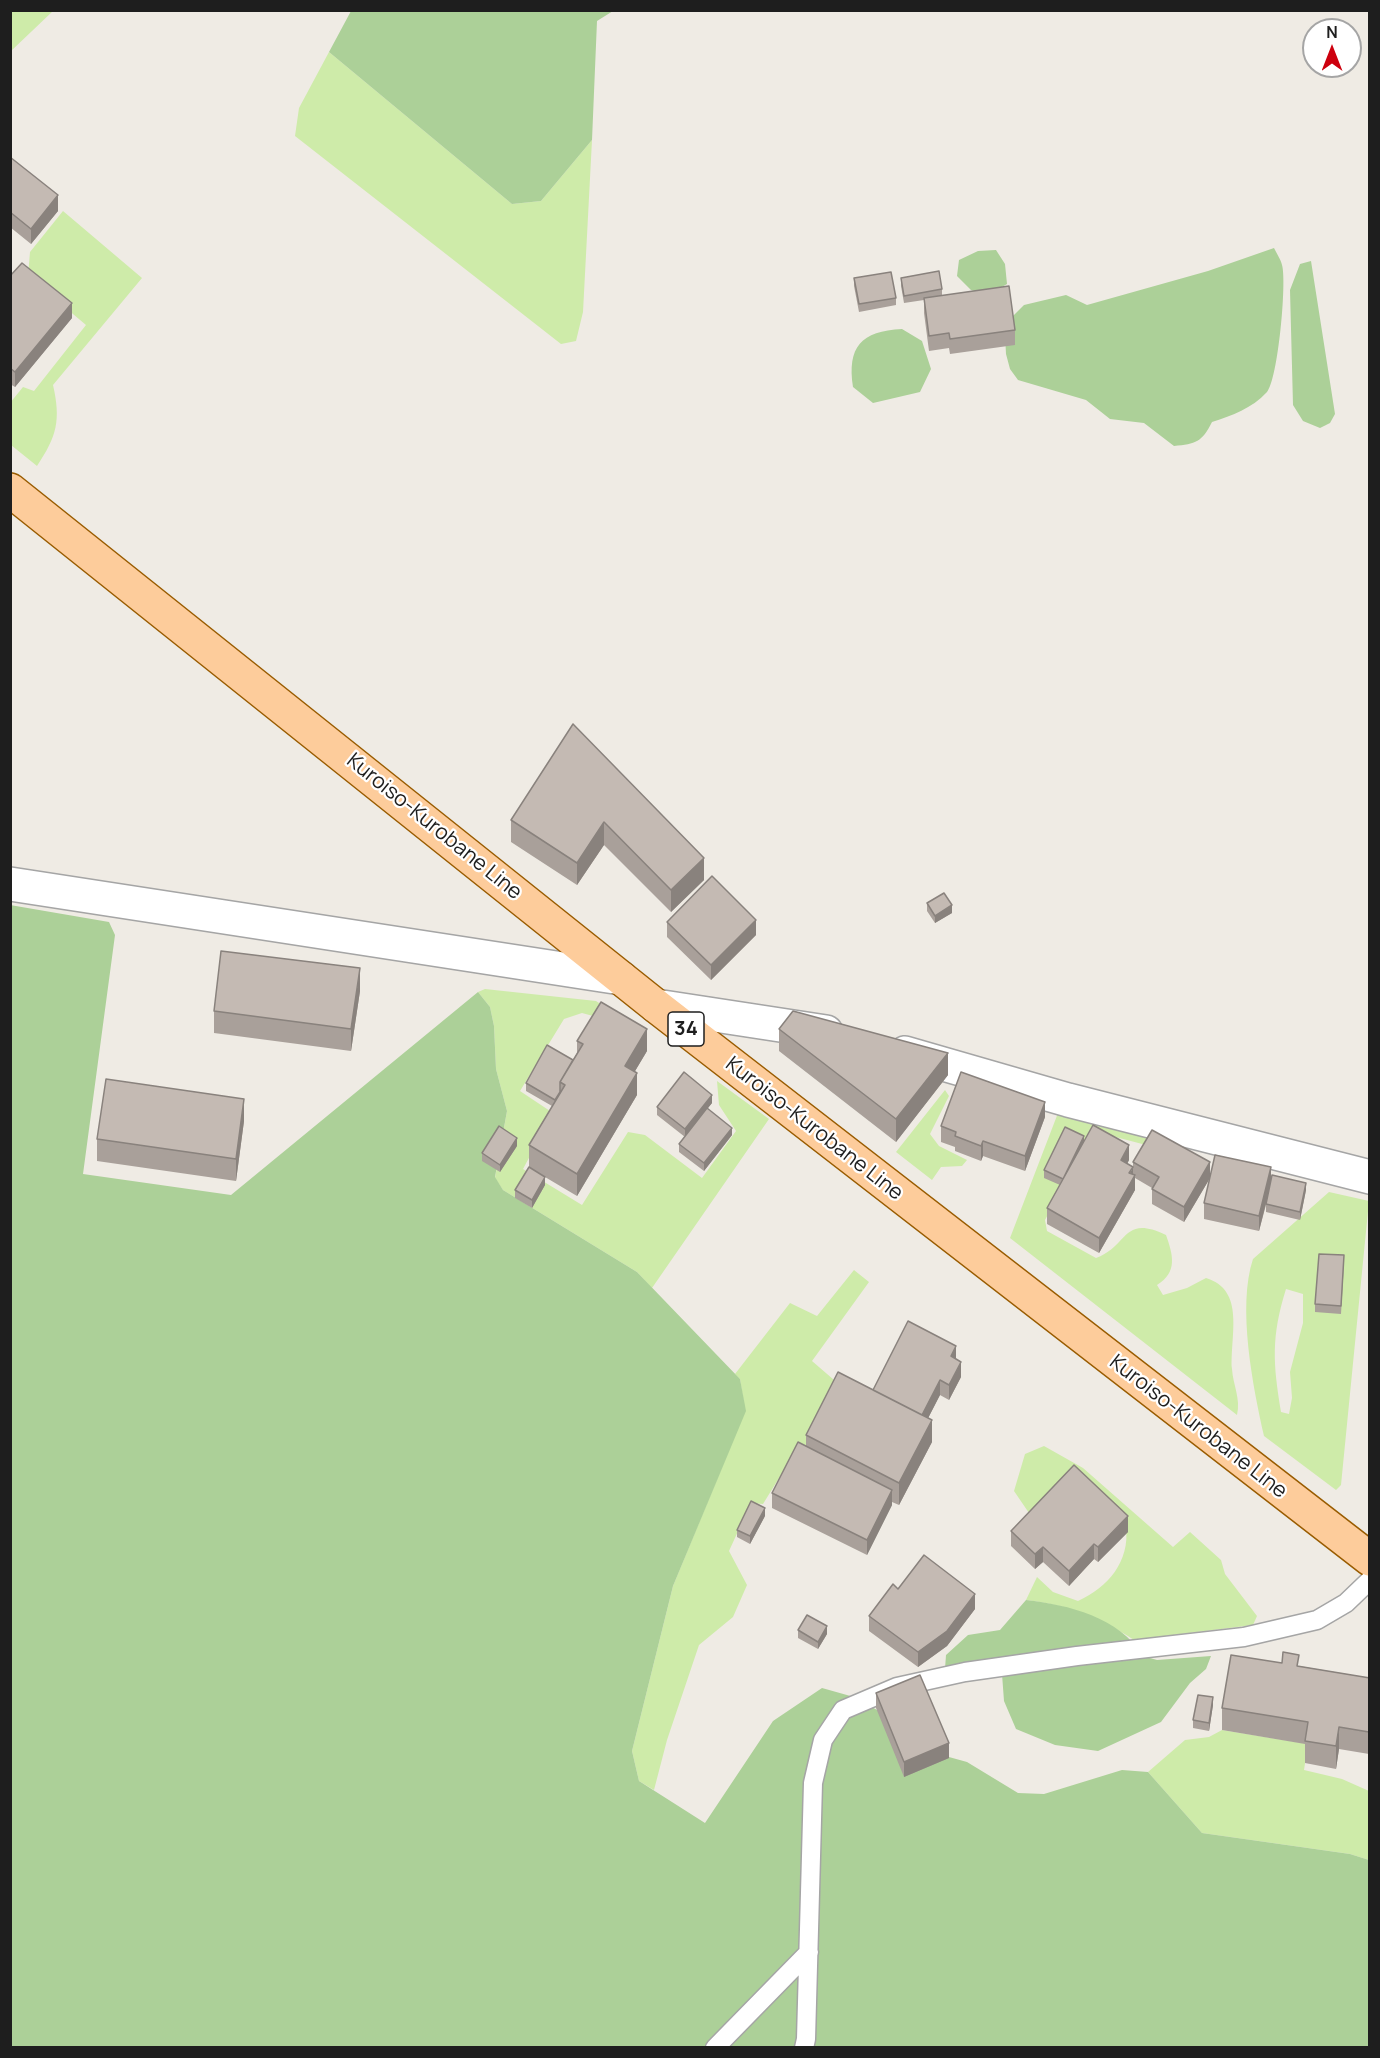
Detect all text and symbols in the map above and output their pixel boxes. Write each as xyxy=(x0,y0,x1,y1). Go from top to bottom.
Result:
north arrow xyxy=(1302,18,1362,78)
text: N xyxy=(1326,21,1338,43)
street label: Kuroiso-Kurobane Line xyxy=(341,748,527,906)
road number: 34 xyxy=(668,1012,704,1046)
street label: Kuroiso-Kurobane Line xyxy=(720,1052,908,1206)
street label: Kuroiso-Kurobane Line xyxy=(1104,1350,1292,1504)

